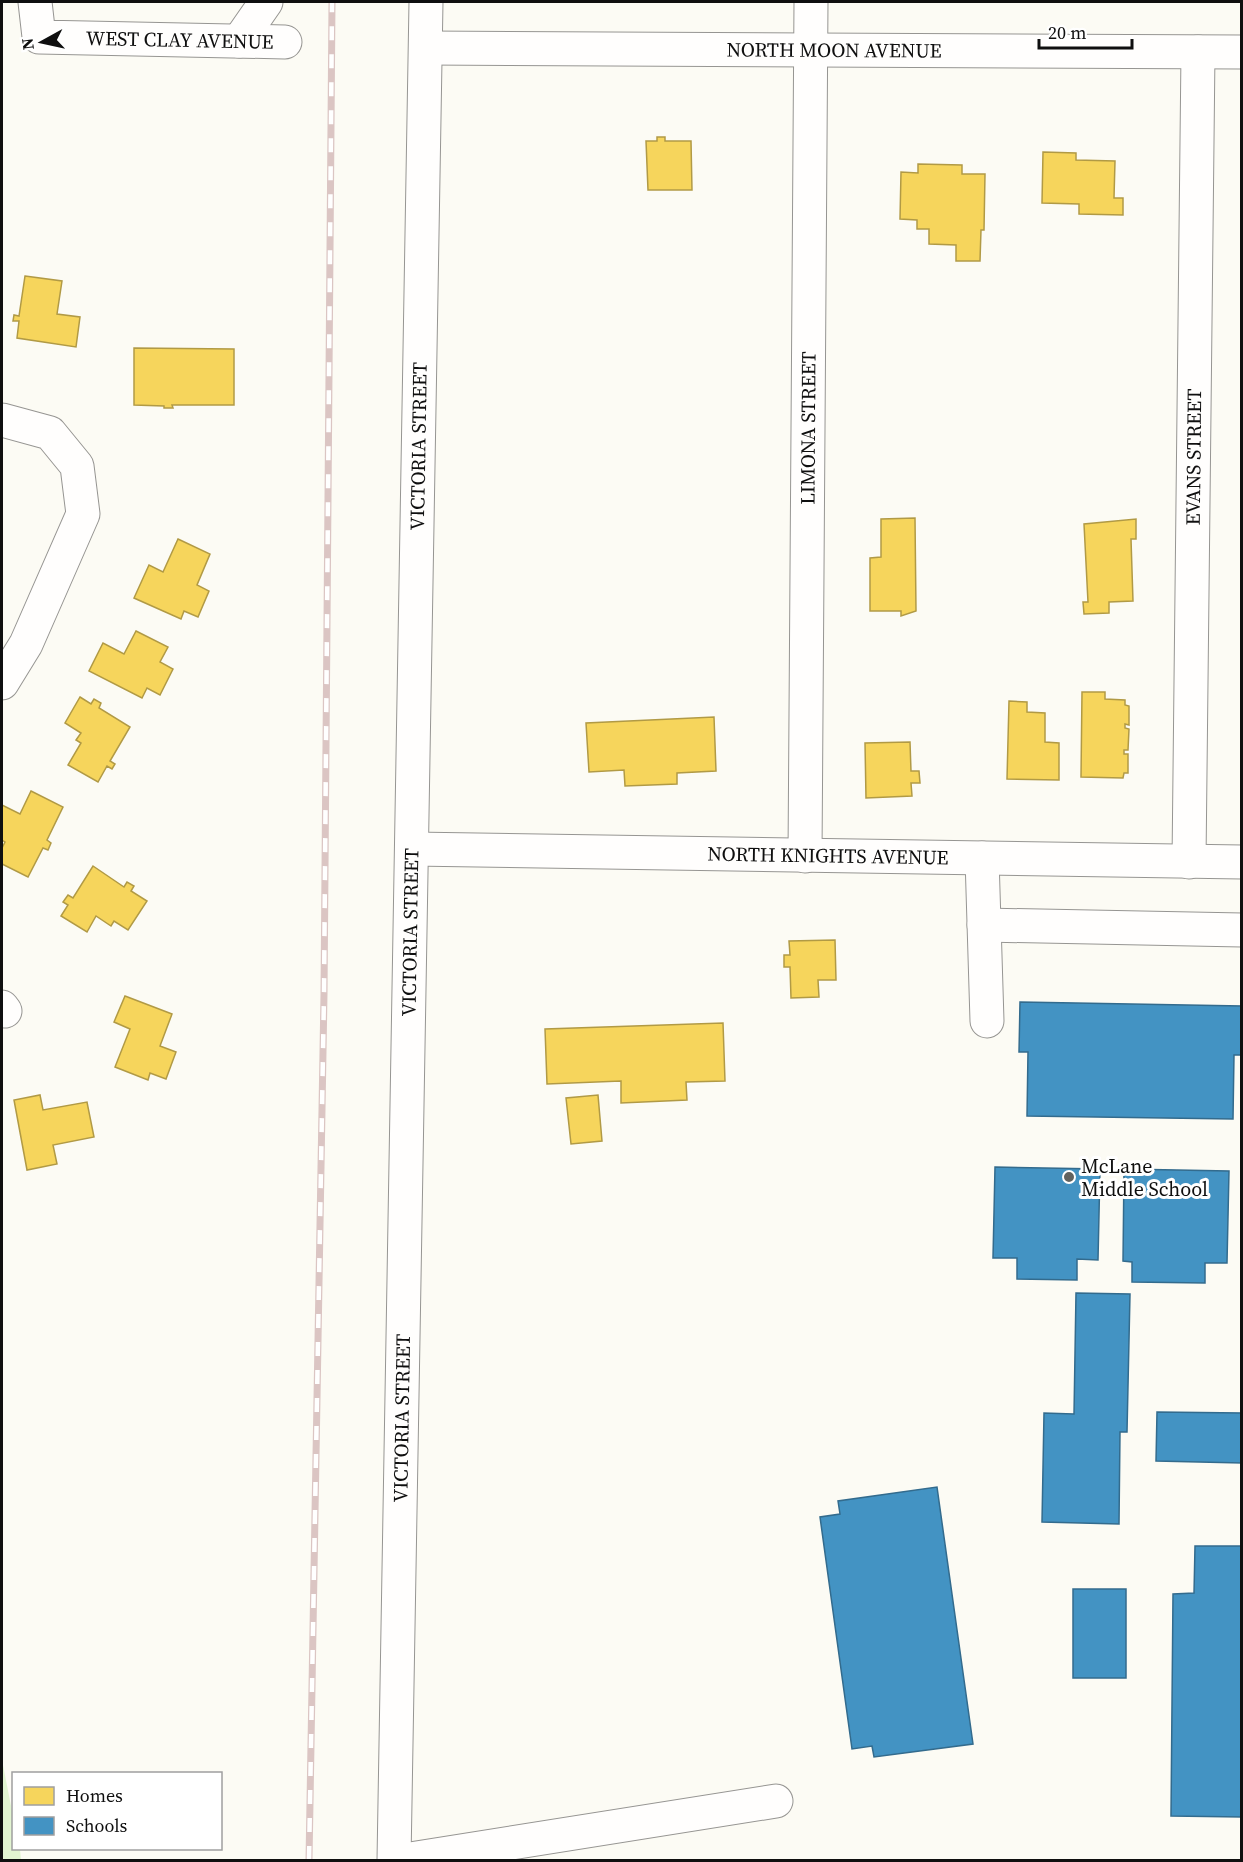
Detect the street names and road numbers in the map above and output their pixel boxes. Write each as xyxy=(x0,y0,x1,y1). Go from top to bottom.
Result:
street label: WEST CLAY AVENUE xyxy=(86,24,274,56)
street label: NORTH MOON AVENUE xyxy=(726,35,942,65)
street label: LIMONA STREET xyxy=(793,351,823,505)
street label: VICTORIA STREET xyxy=(403,362,434,531)
street label: EVANS STREET xyxy=(1179,388,1208,526)
street label: NORTH KNIGHTS AVENUE xyxy=(707,840,949,871)
street label: VICTORIA STREET xyxy=(395,848,425,1017)
street label: VICTORIA STREET xyxy=(386,1334,417,1503)

